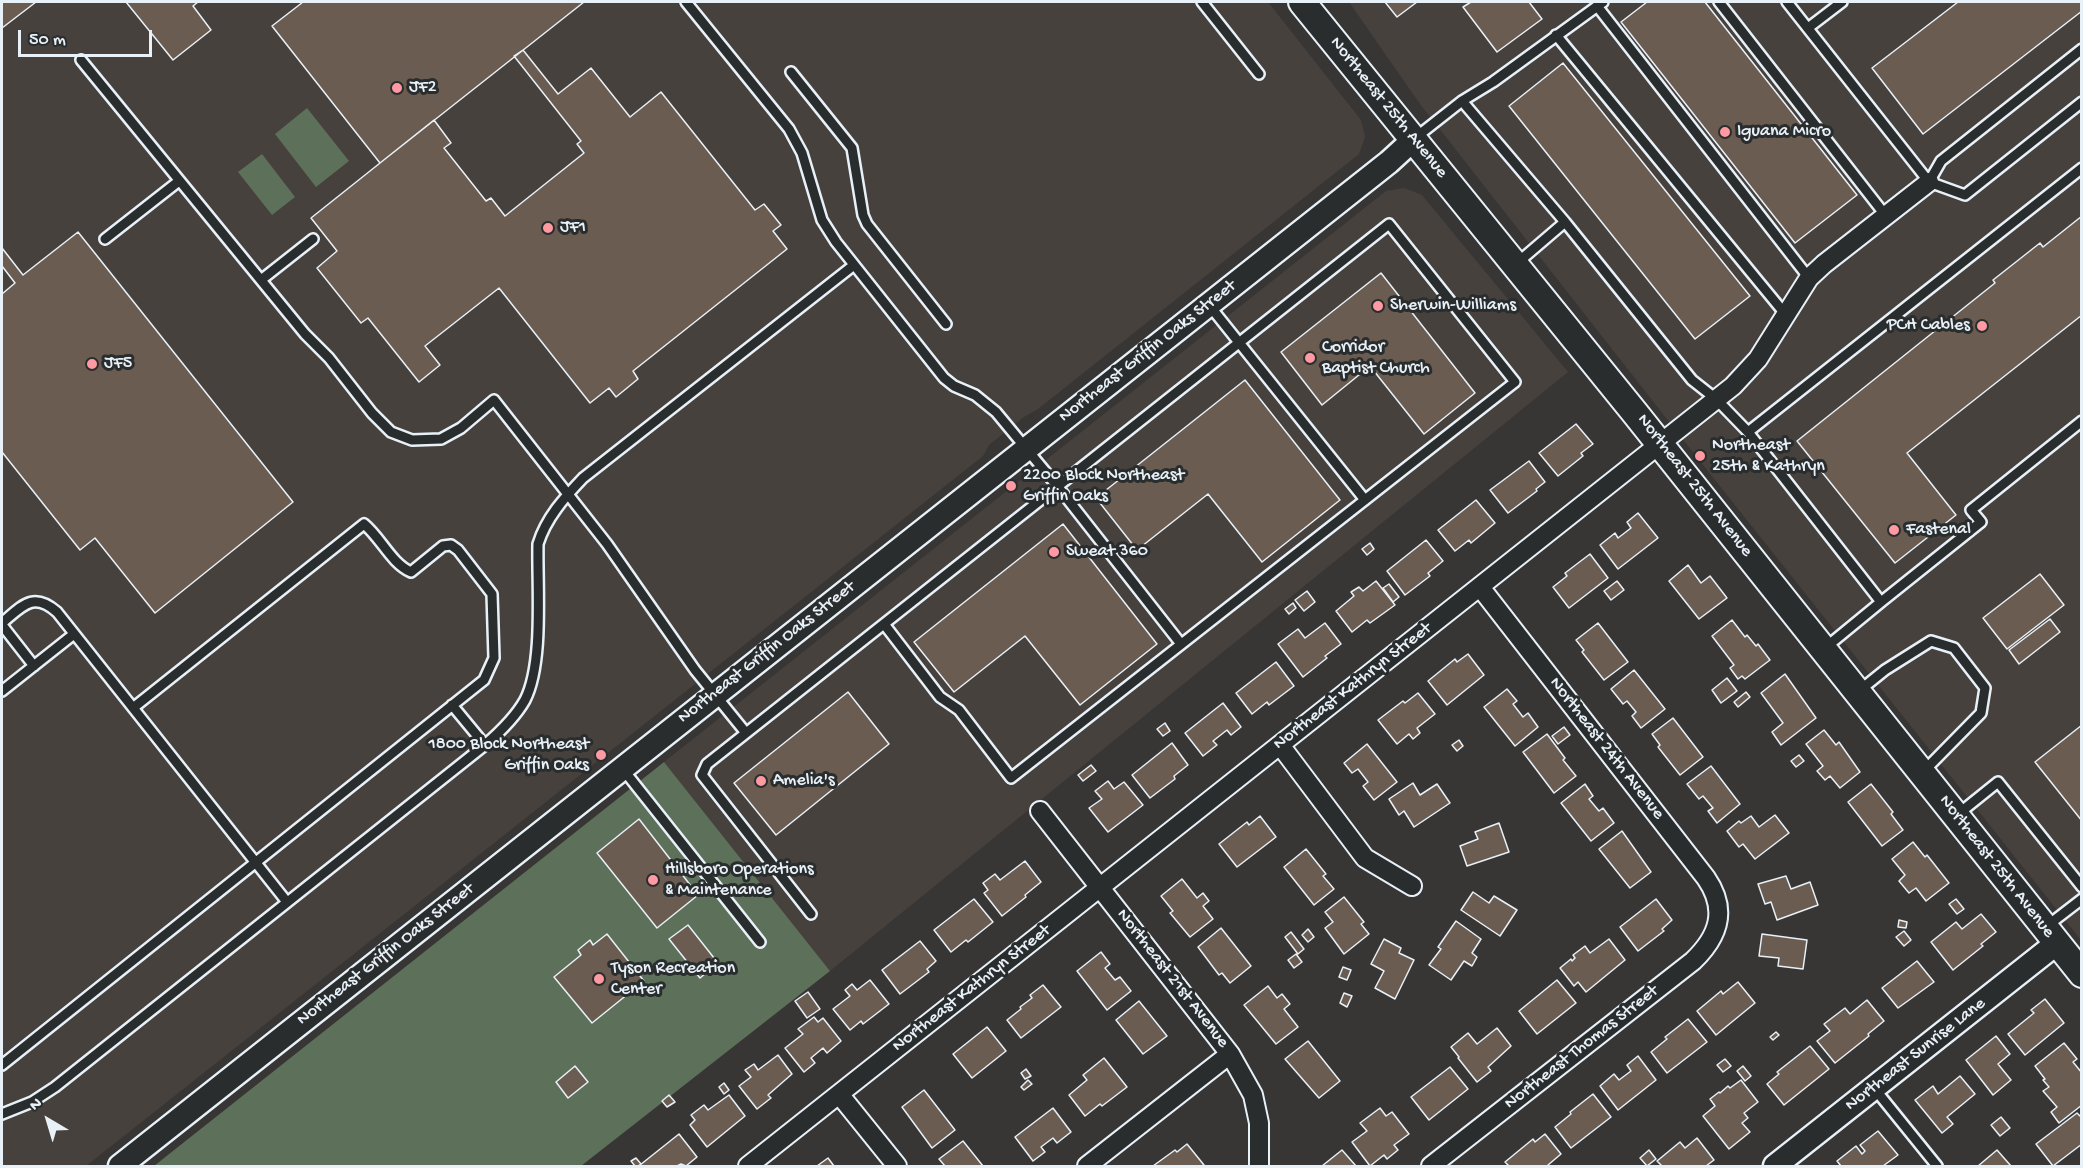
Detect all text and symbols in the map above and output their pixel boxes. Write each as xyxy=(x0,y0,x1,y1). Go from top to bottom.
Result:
scale bar xyxy=(21,18,154,56)
text: 50 m xyxy=(29,30,66,51)
street label: Northeast 25th Avenue xyxy=(1324,33,1452,183)
place label: JF2 xyxy=(409,77,437,99)
marker: JF2 xyxy=(390,81,404,95)
place label: Iguana Micro xyxy=(1737,121,1831,143)
marker: Iguana Micro xyxy=(1718,125,1732,139)
place label: JF1 xyxy=(560,217,586,239)
marker: JF1 xyxy=(541,221,555,235)
street label: Northeast Griffin Oaks Street xyxy=(1055,276,1241,428)
place label: Sherwin-Williams xyxy=(1390,295,1516,317)
marker: Sherwin-Williams xyxy=(1371,299,1385,313)
place label: PCH Cables xyxy=(1887,315,1970,337)
marker: PCH Cables xyxy=(1975,319,1989,333)
place label: Corridor Baptist Church xyxy=(1322,337,1430,380)
marker: Corridor Baptist Church xyxy=(1303,351,1317,365)
place label: JF5 xyxy=(104,353,132,375)
marker: JF5 xyxy=(85,357,99,371)
street label: Northeast 25th Avenue xyxy=(1631,410,1757,562)
place label: Northeast 25th & Kathryn xyxy=(1712,435,1825,478)
marker: Northeast 25th & Kathryn xyxy=(1693,449,1707,463)
place label: 2200 Block Northeast Griffin Oaks xyxy=(1023,465,1184,508)
marker: 2200 Block Northeast Griffin Oaks xyxy=(1004,479,1018,493)
place label: Fastenal xyxy=(1906,519,1971,541)
marker: Fastenal xyxy=(1887,523,1901,537)
place label: Sweat 360 xyxy=(1066,541,1148,563)
marker: Sweat 360 xyxy=(1047,545,1061,559)
street label: Northeast Griffin Oaks Street xyxy=(674,577,860,729)
street label: Northeast Kathryn Street xyxy=(1270,618,1436,756)
street label: Northeast 24th Avenue xyxy=(1544,673,1668,825)
place label: 1800 Block Northeast Griffin Oaks xyxy=(429,734,589,777)
marker: 1800 Block Northeast Griffin Oaks xyxy=(594,748,608,762)
place label: Amelia's xyxy=(773,770,835,792)
marker: Amelia's xyxy=(754,774,768,788)
street label: Northeast 25th Avenue xyxy=(1933,791,2059,943)
place label: Hillsboro Operations & Maintenance xyxy=(665,859,814,902)
marker: Hillsboro Operations & Maintenance xyxy=(646,873,660,887)
street label: Northeast Griffin Oaks Street xyxy=(293,879,479,1031)
street label: Northeast 21st Avenue xyxy=(1111,905,1233,1053)
street label: Northeast Kathryn Street xyxy=(889,920,1055,1058)
place label: Tyson Recreation Center xyxy=(611,958,735,1000)
marker: Tyson Recreation Center xyxy=(592,972,606,986)
street label: Northeast Thomas Street xyxy=(1501,981,1663,1115)
street label: Northeast Sunrise Lane xyxy=(1841,993,1991,1117)
north arrow xyxy=(18,1090,78,1150)
text: N xyxy=(27,1095,47,1116)

